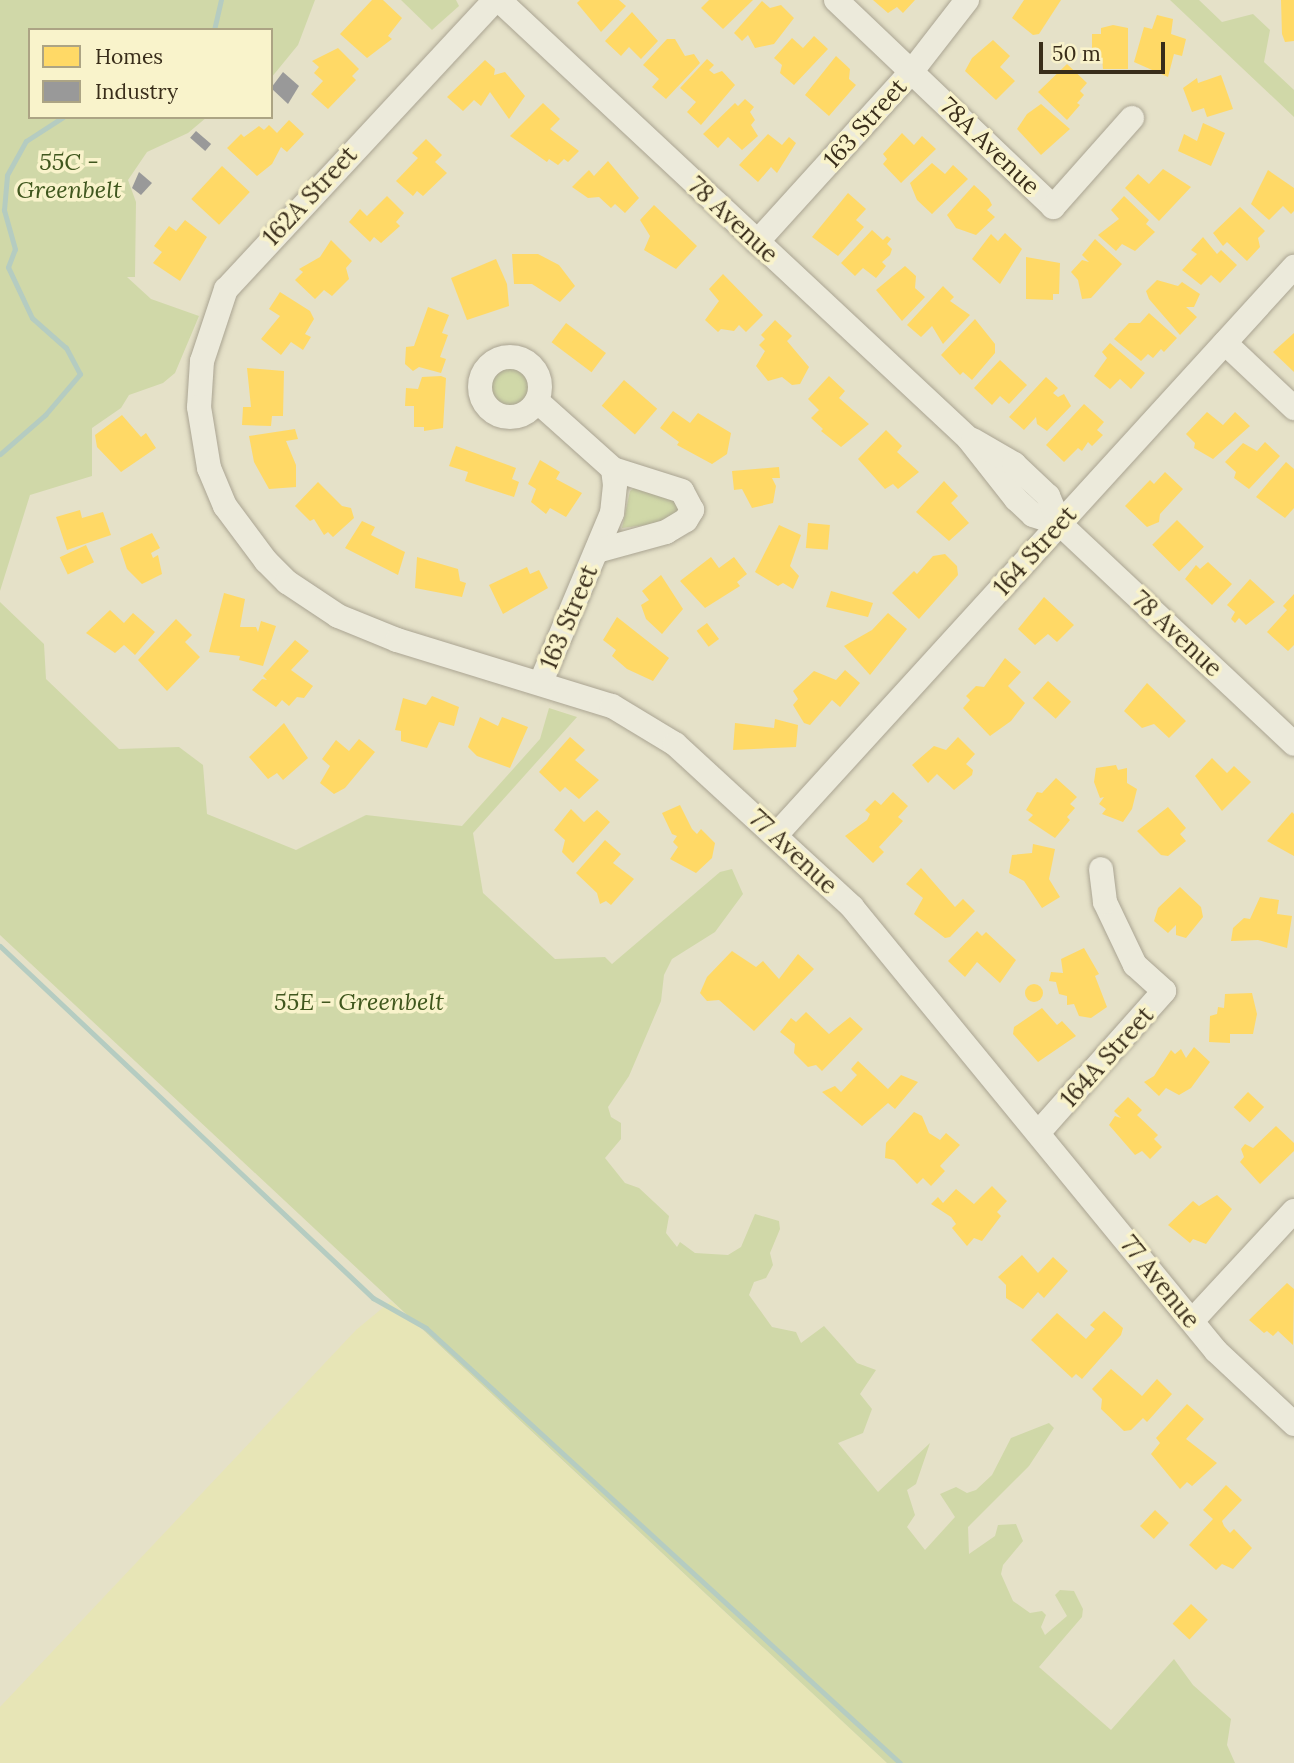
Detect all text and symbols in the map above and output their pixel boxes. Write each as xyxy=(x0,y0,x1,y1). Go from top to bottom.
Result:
legend xyxy=(28,28,273,119)
scale bar xyxy=(1042,28,1168,72)
text: 50 m xyxy=(1052,40,1101,67)
text: Homes xyxy=(95,43,163,70)
street label: 163 Street xyxy=(817,72,913,174)
text: Industry xyxy=(95,78,178,105)
street label: 78A Avenue xyxy=(934,91,1046,201)
street label: 162A Street xyxy=(257,141,363,251)
park label: 55C - Greenbelt xyxy=(16,148,122,204)
street label: 78 Avenue xyxy=(682,171,784,269)
street label: 164 Street xyxy=(988,501,1082,601)
street label: 163 Street xyxy=(534,561,604,673)
street label: 78 Avenue xyxy=(1126,585,1228,683)
street label: 77 Avenue xyxy=(743,804,843,900)
park label: 55E - Greenbelt xyxy=(274,988,444,1016)
street label: 164A Street xyxy=(1054,1001,1160,1113)
street label: 77 Avenue xyxy=(1114,1230,1206,1334)

